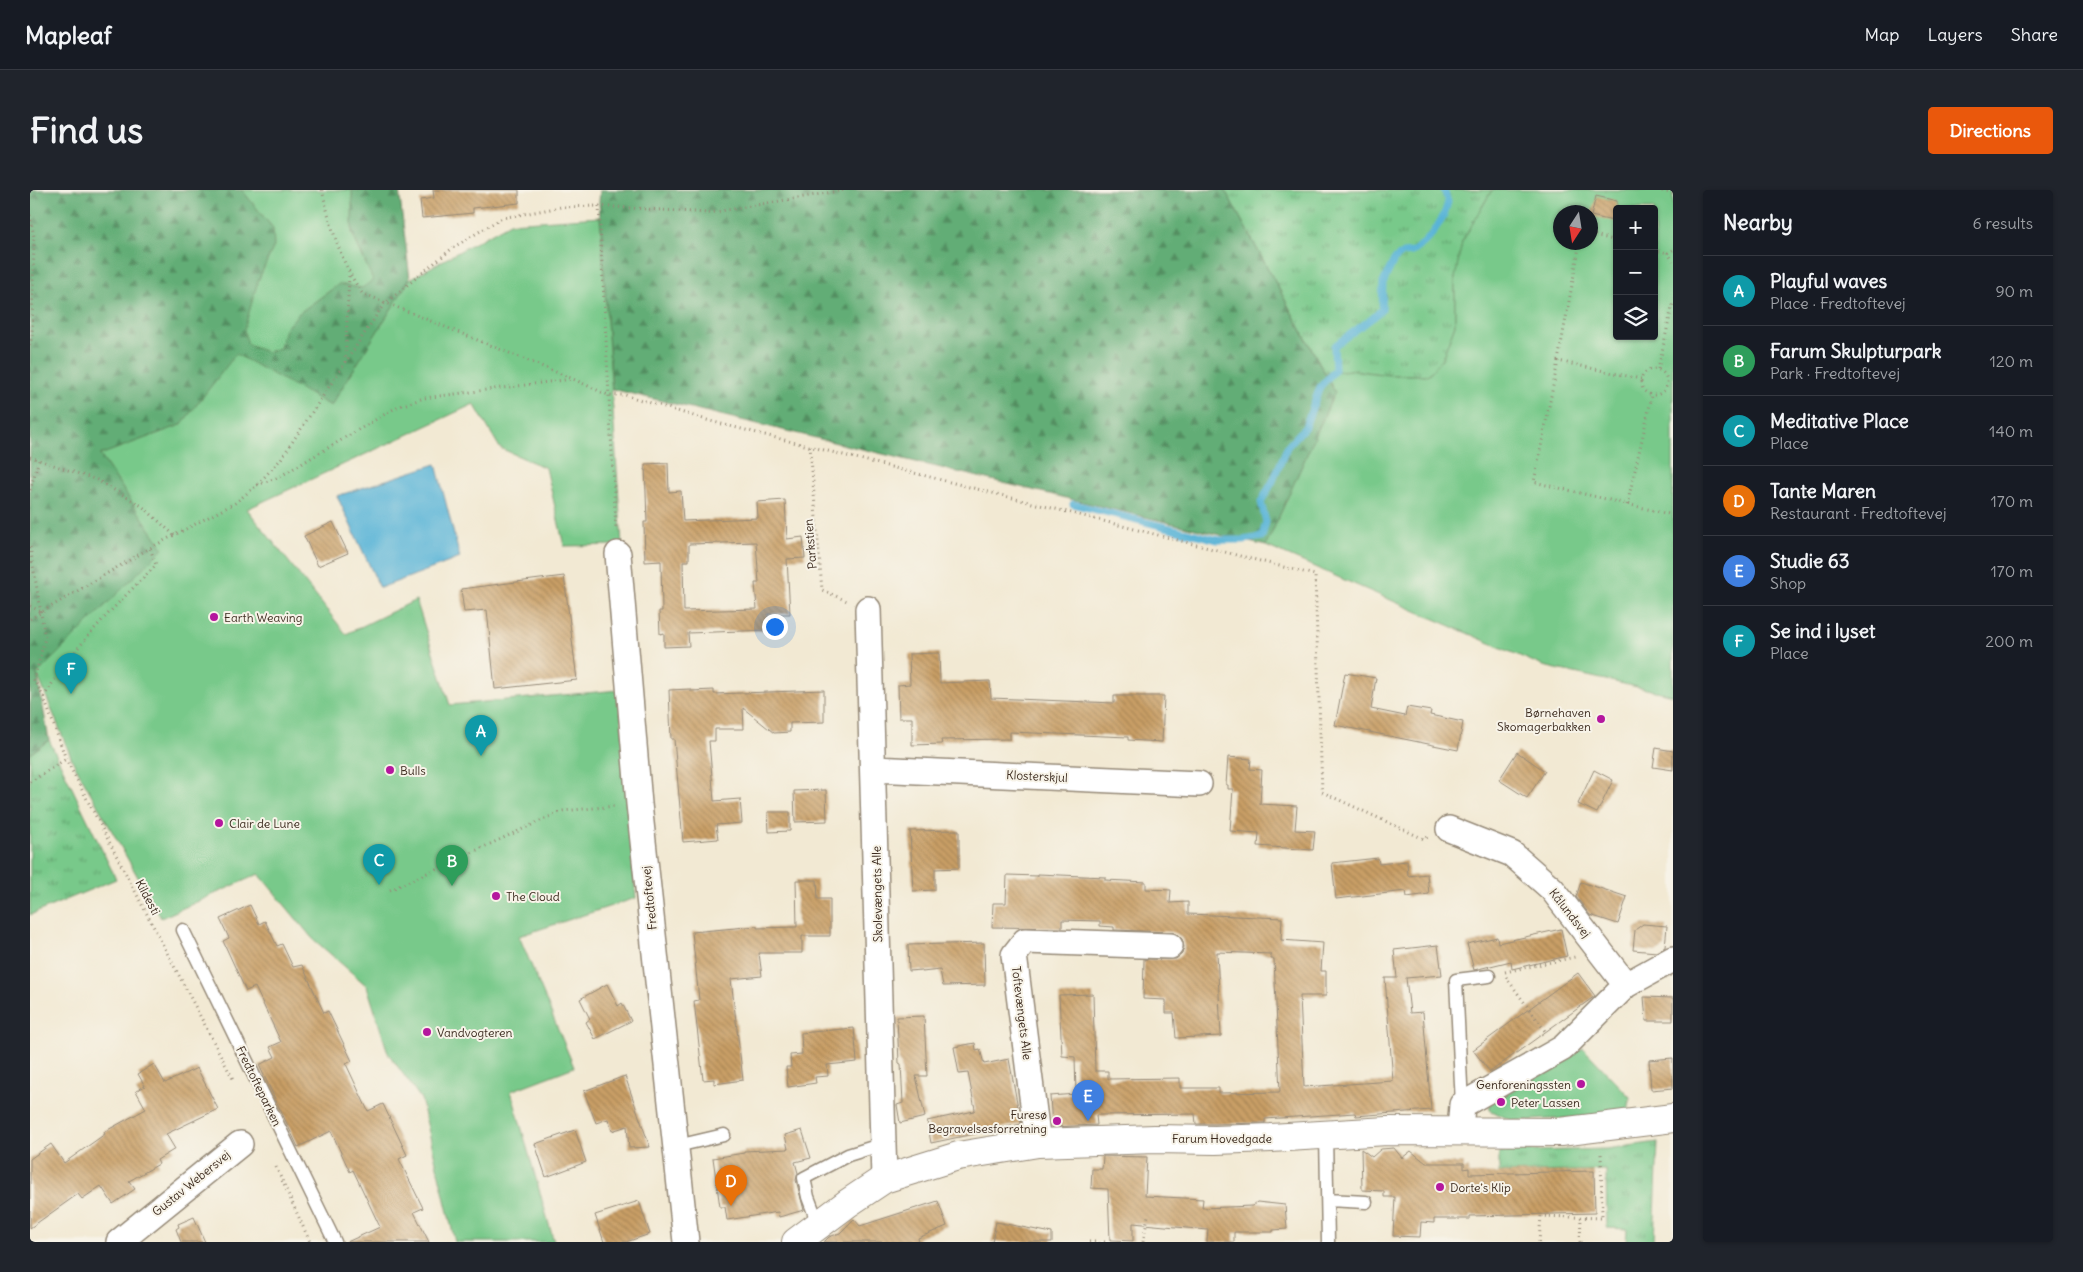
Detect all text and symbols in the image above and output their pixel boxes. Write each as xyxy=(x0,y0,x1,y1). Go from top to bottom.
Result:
text: Mapleaf xyxy=(25,20,112,50)
text: Map xyxy=(1864,23,1899,46)
text: Layers xyxy=(1927,23,1983,46)
text: Share xyxy=(2011,23,2058,46)
button: Directions xyxy=(1928,107,2053,154)
text: Find us xyxy=(30,108,143,152)
north arrow xyxy=(1553,205,1598,250)
map controls xyxy=(1613,205,1658,340)
button: + xyxy=(1613,205,1658,250)
text: Nearby xyxy=(1723,209,1793,236)
text: 6 results xyxy=(1972,213,2033,233)
button: − xyxy=(1613,250,1658,295)
text: Playful waves xyxy=(1770,269,1887,293)
text: A xyxy=(1734,281,1744,301)
text: 90 m xyxy=(1995,281,2033,301)
text: Place · Fredtoftevej xyxy=(1770,293,1906,313)
button: layers xyxy=(1613,295,1658,340)
text: Farum Skulpturpark xyxy=(1770,339,1941,363)
text: B xyxy=(1734,351,1744,371)
text: 120 m xyxy=(1990,351,2033,371)
text: Park · Fredtoftevej xyxy=(1770,363,1900,383)
text: Meditative Place xyxy=(1770,409,1909,433)
text: C xyxy=(1734,421,1744,441)
text: 140 m xyxy=(1989,421,2033,441)
text: Place xyxy=(1770,433,1809,453)
text: Tante Maren xyxy=(1770,479,1876,503)
text: D xyxy=(1733,491,1745,511)
text: 170 m xyxy=(1990,491,2033,511)
text: Restaurant · Fredtoftevej xyxy=(1770,503,1946,523)
street label: Parkstien xyxy=(800,518,820,570)
text: Studie 63 xyxy=(1770,549,1850,573)
text: E xyxy=(1734,561,1744,581)
text: 170 m xyxy=(1990,561,2033,581)
text: Shop xyxy=(1770,573,1806,593)
place label: Earth Weaving xyxy=(224,610,302,625)
marker: Earth Weaving xyxy=(208,611,220,623)
your location xyxy=(762,614,788,640)
text: Se ind i lyset xyxy=(1770,619,1875,643)
text: F xyxy=(1734,631,1744,651)
text: 200 m xyxy=(1985,631,2033,651)
text: Place xyxy=(1770,643,1809,663)
pin: F xyxy=(55,653,87,694)
place label: Børnehaven Skomagerbakken xyxy=(1497,705,1591,734)
marker: Børnehaven Skomagerbakken xyxy=(1595,713,1607,725)
pin: A xyxy=(465,715,497,756)
place label: Bulls xyxy=(400,763,426,778)
marker: Bulls xyxy=(384,764,396,776)
street label: Klosterskjul xyxy=(1006,767,1068,785)
place label: Clair de Lune xyxy=(229,816,300,831)
marker: Clair de Lune xyxy=(213,817,225,829)
pin: C xyxy=(363,844,395,885)
pin: B xyxy=(436,845,468,886)
street label: Skolevængets Alle xyxy=(869,846,885,942)
street label: Fredtoftevej xyxy=(638,865,660,931)
street label: Kildesti xyxy=(132,877,164,917)
street label: Kålundsvej xyxy=(1546,885,1594,941)
place label: The Cloud xyxy=(506,889,560,904)
marker: The Cloud xyxy=(490,890,502,902)
street label: Toftevængets Alle xyxy=(1009,965,1035,1061)
place label: Vandvogteren xyxy=(437,1025,513,1040)
marker: Vandvogteren xyxy=(421,1026,433,1038)
street label: Fredtofteparken xyxy=(233,1043,285,1129)
place label: Genforeningssten xyxy=(1476,1077,1571,1092)
marker: Genforeningssten xyxy=(1575,1078,1587,1090)
pin: E xyxy=(1072,1080,1104,1121)
place label: Peter Lassen xyxy=(1511,1095,1580,1110)
marker: Peter Lassen xyxy=(1495,1096,1507,1108)
place label: Furesø Begravelsesforretning xyxy=(928,1107,1047,1136)
marker: Furesø Begravelsesforretning xyxy=(1051,1115,1063,1127)
street label: Farum Hovedgade xyxy=(1172,1131,1272,1146)
street label: Gustav Webersvej xyxy=(149,1147,233,1219)
pin: D xyxy=(715,1165,747,1206)
place label: Dorte's Klip xyxy=(1450,1180,1511,1195)
marker: Dorte's Klip xyxy=(1434,1181,1446,1193)

